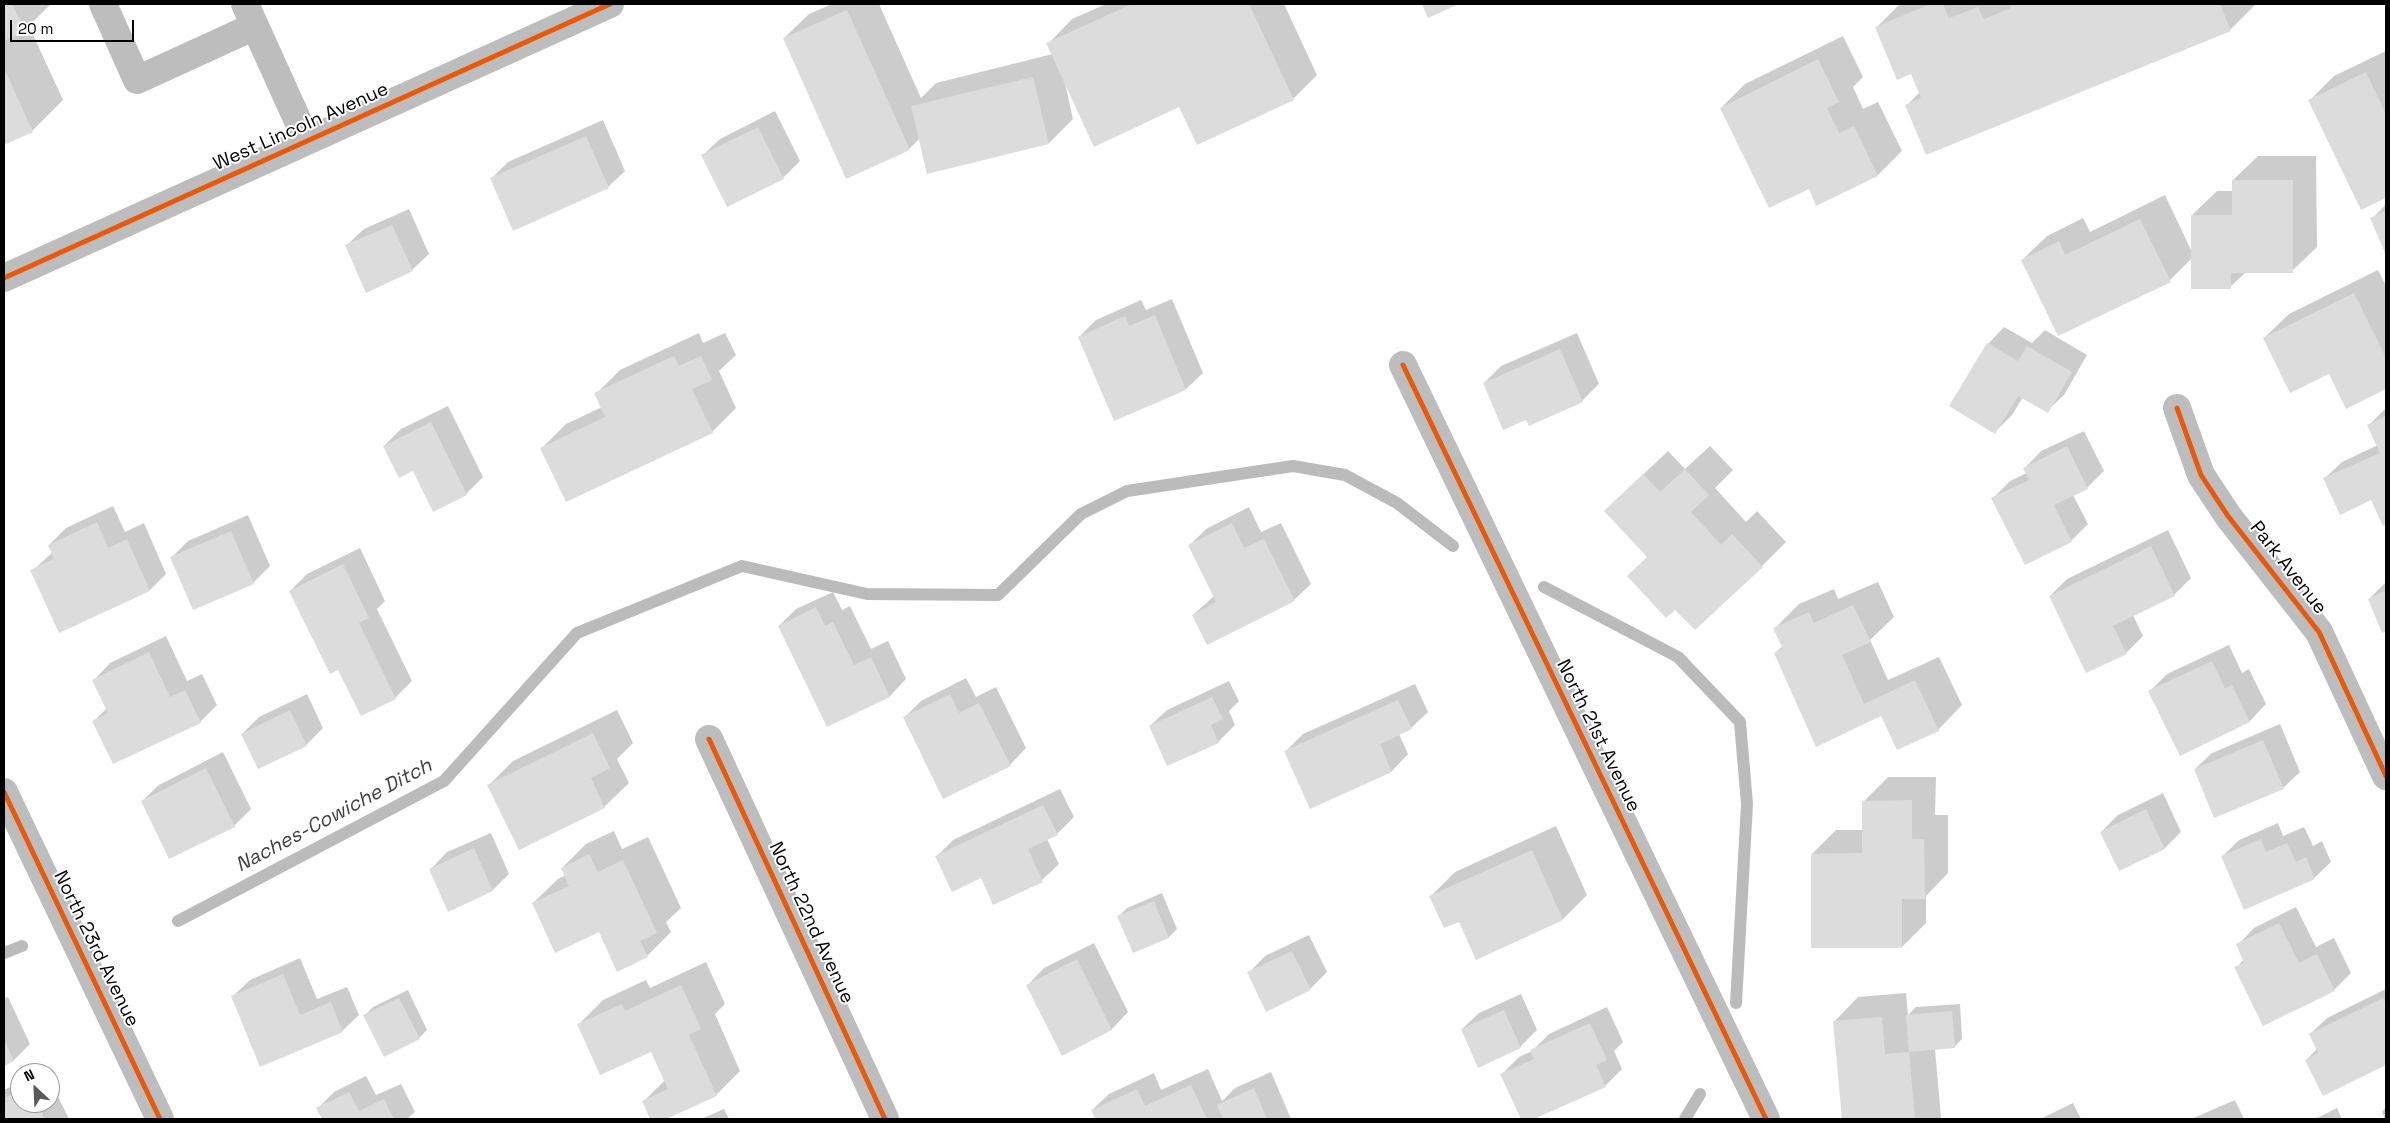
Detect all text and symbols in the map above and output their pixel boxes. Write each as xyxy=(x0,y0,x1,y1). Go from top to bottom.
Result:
scale bar xyxy=(12,10,136,42)
text: 20 m xyxy=(18,19,53,38)
street label: West Lincoln Avenue xyxy=(210,78,392,176)
street label: Park Avenue xyxy=(2245,517,2331,619)
street label: North 21st Avenue xyxy=(1551,656,1645,816)
water label: Naches-Cowiche Ditch xyxy=(232,754,436,878)
street label: North 22nd Avenue xyxy=(764,839,858,1007)
street label: North 23rd Avenue xyxy=(48,867,144,1031)
north arrow xyxy=(10,1063,60,1113)
text: N xyxy=(21,1065,37,1085)

